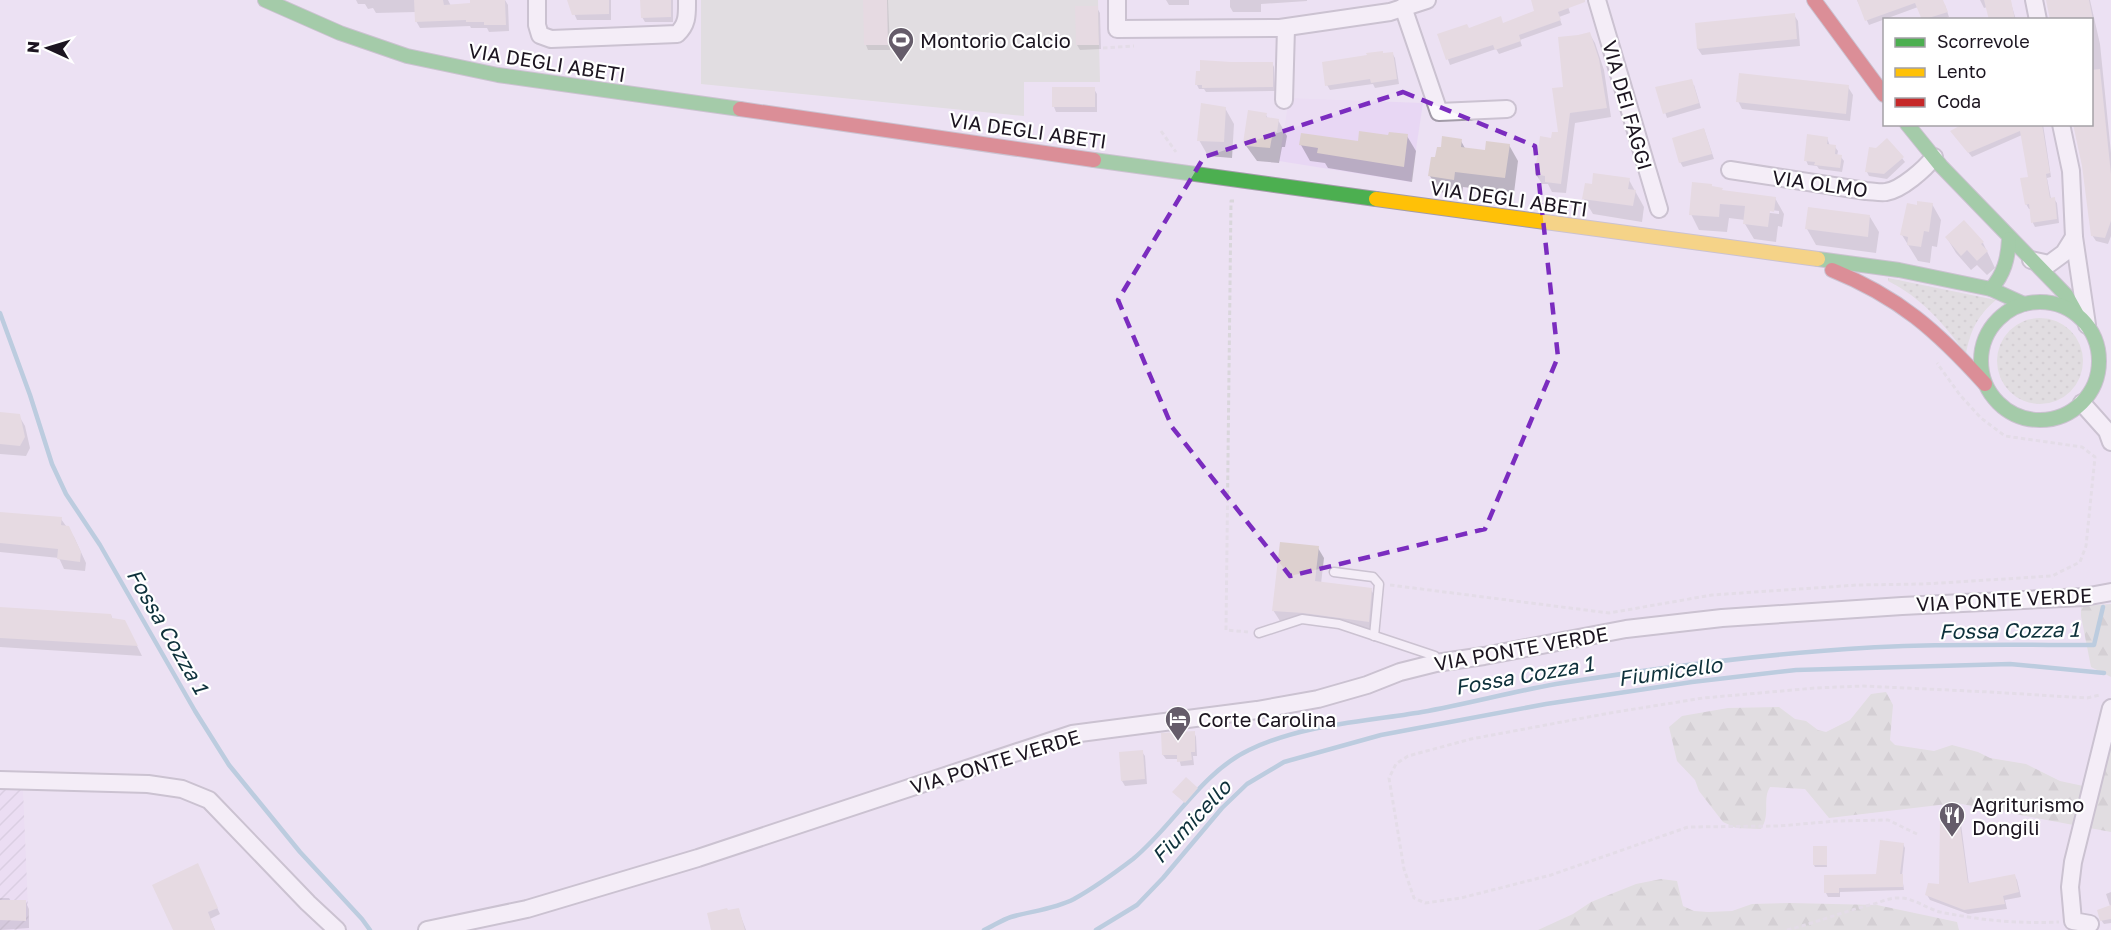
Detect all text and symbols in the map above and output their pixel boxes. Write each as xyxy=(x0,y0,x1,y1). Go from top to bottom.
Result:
north arrow xyxy=(18,18,78,78)
legend xyxy=(1883,18,2093,126)
sports icon: Montorio Calcio xyxy=(886,25,916,63)
place label: Montorio Calcio xyxy=(920,28,1071,52)
text: Scorrevole xyxy=(1937,30,2030,52)
street label: VIA DEI FAGGI xyxy=(1598,37,1658,173)
street label: VIA DEGLI ABETI xyxy=(467,38,627,86)
text: N xyxy=(23,40,43,54)
text: Lento xyxy=(1937,60,1986,82)
text: Coda xyxy=(1937,90,1981,112)
street label: VIA DEGLI ABETI xyxy=(948,107,1108,153)
street label: VIA OLMO xyxy=(1771,164,1869,202)
street label: VIA DEGLI ABETI xyxy=(1429,175,1589,221)
water label: Fossa Cozza 1 xyxy=(122,564,215,699)
street label: VIA PONTE VERDE xyxy=(1915,582,2093,616)
water label: Fossa Cozza 1 xyxy=(1939,616,2080,644)
street label: VIA PONTE VERDE xyxy=(1432,621,1610,675)
water label: Fossa Cozza 1 xyxy=(1453,650,1596,700)
water label: Fiumicello xyxy=(1616,651,1725,691)
hotel icon: Corte Carolina xyxy=(1163,704,1193,742)
place label: Corte Carolina xyxy=(1198,707,1336,731)
street label: VIA PONTE VERDE xyxy=(907,724,1083,798)
water label: Fiumicello xyxy=(1146,773,1237,868)
place label: Agriturismo Dongili xyxy=(1972,792,2084,839)
restaurant icon: Agriturismo Dongili xyxy=(1937,800,1967,838)

